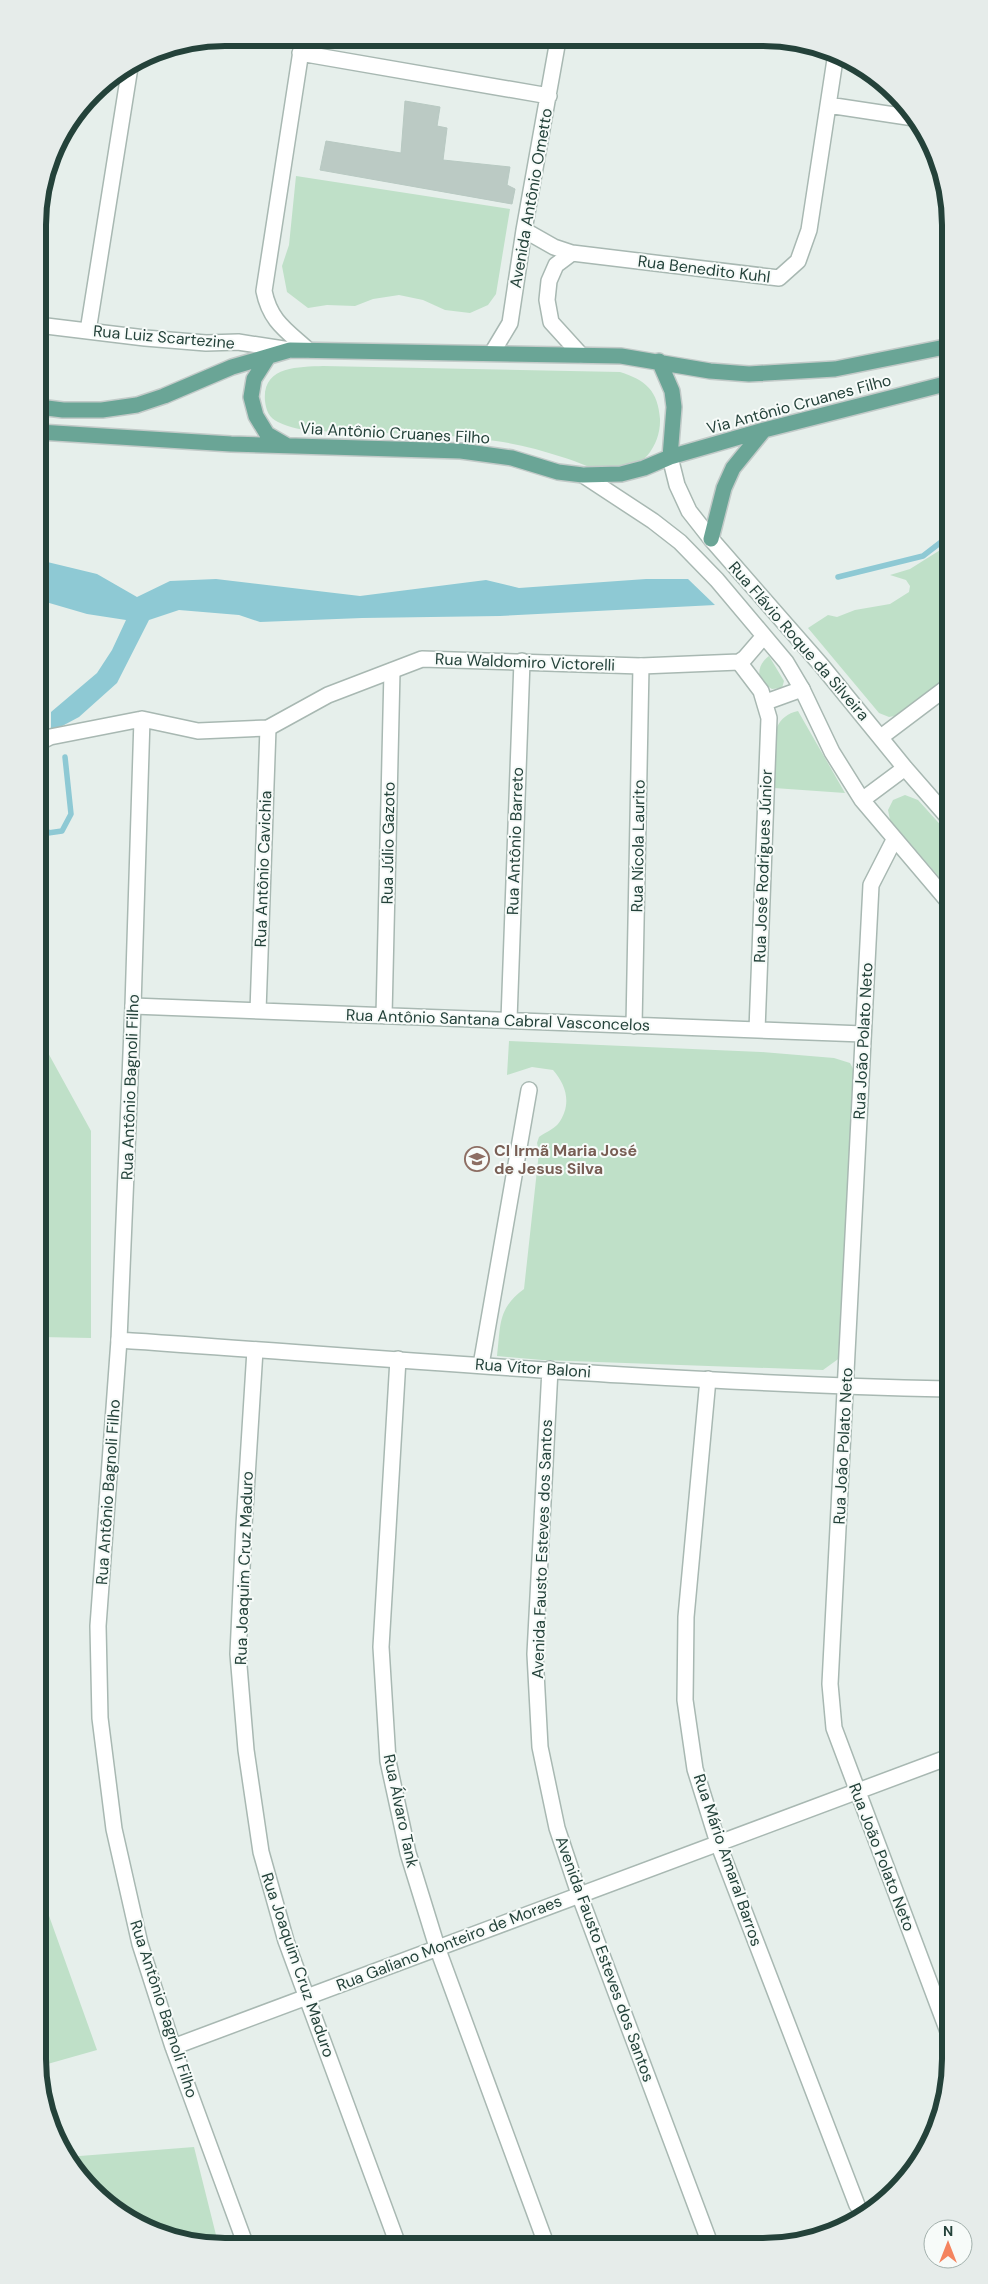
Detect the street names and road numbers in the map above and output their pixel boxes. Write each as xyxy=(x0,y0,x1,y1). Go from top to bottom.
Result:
street label: Avenida Antônio Ometto xyxy=(505,106,557,290)
street label: Rua Benedito Kuhl xyxy=(637,250,771,288)
street label: Rua Luiz Scartezine xyxy=(92,320,236,354)
street label: Via Antônio Cruanes Filho xyxy=(704,369,894,439)
street label: Via Antônio Cruanes Filho xyxy=(300,418,490,448)
street label: Rua Flávio Roque da Silveira xyxy=(724,557,874,725)
street label: Rua Waldomiro Victorelli xyxy=(435,648,615,676)
street label: Rua Antônio Barreto xyxy=(502,767,528,915)
street label: Rua José Rodrigues Júnior xyxy=(749,769,777,963)
street label: Rua Nícola Laurito xyxy=(626,779,650,913)
street label: Rua Júlio Gazoto xyxy=(376,781,400,905)
street label: Rua Antônio Cavichia xyxy=(250,790,276,948)
street label: Rua João Polato Neto xyxy=(848,962,878,1120)
street label: Rua Antônio Bagnoli Filho xyxy=(116,994,144,1180)
street label: Rua Antônio Santana Cabral Vasconcelos xyxy=(346,1004,650,1036)
street label: Rua Vítor Baloni xyxy=(474,1353,592,1383)
street label: Rua João Polato Neto xyxy=(828,1367,858,1525)
street label: Rua Antônio Bagnoli Filho xyxy=(91,1398,125,1586)
street label: Avenida Fausto Esteves dos Santos xyxy=(527,1419,557,1679)
street label: Rua Joaquim Cruz Maduro xyxy=(230,1471,258,1665)
street label: Rua Álvaro Tank xyxy=(379,1752,423,1870)
street label: Rua Mário Amaral Barros xyxy=(689,1771,767,1949)
street label: Rua João Polato Neto xyxy=(844,1780,920,1934)
street label: Avenida Fausto Esteves dos Santos xyxy=(551,1833,659,2085)
street label: Rua Joaquim Cruz Maduro xyxy=(256,1870,340,2060)
street label: Rua Galiano Monteiro de Moraes xyxy=(333,1890,565,1996)
street label: Rua Antônio Bagnoli Filho xyxy=(125,1917,203,2101)

